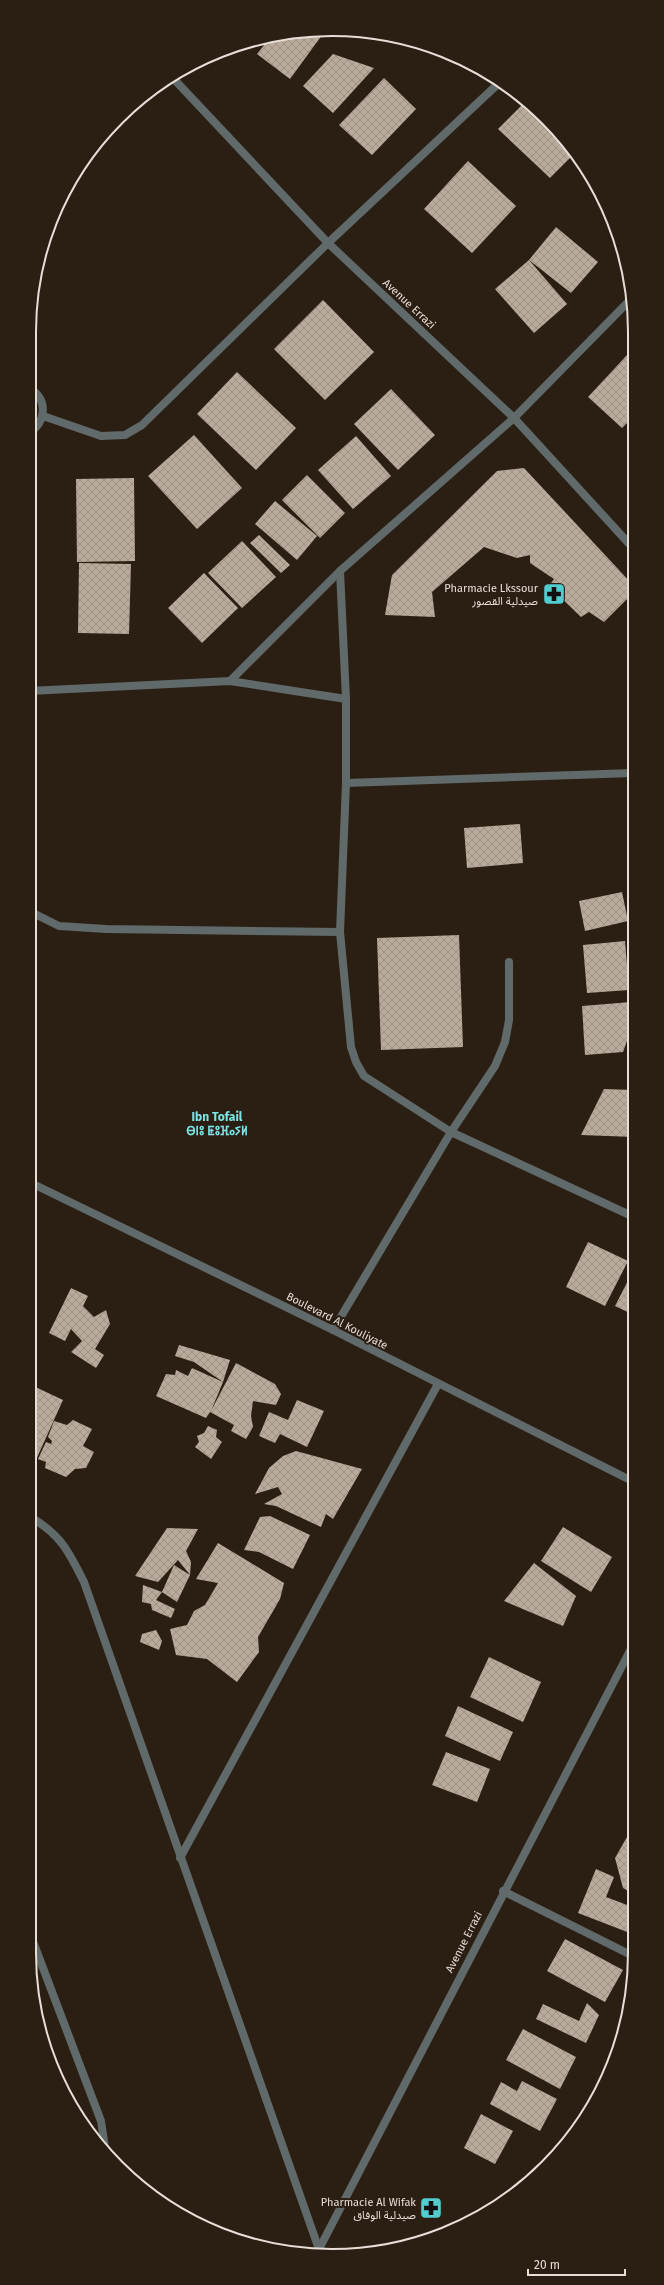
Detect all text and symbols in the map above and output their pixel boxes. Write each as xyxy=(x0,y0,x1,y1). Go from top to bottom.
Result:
street label: Avenue Errazi xyxy=(380,276,438,332)
pharmacy icon: Pharmacie Lkssour صيدلية القصور xyxy=(541,581,567,607)
place label: Pharmacie Lkssour صيدلية القصور xyxy=(444,582,539,608)
district label: Ibn Tofail ⴱⵏⵓ ⵟⵓⴼⴰⵢⵍ xyxy=(186,1110,248,1138)
street label: Boulevard Al Kouliyate xyxy=(284,1290,390,1352)
street label: Avenue Errazi xyxy=(443,1909,485,1975)
pharmacy icon: Pharmacie Al Wifak صيدلية الوفاق xyxy=(418,2195,444,2221)
place label: Pharmacie Al Wifak صيدلية الوفاق xyxy=(321,2196,416,2222)
scale bar xyxy=(528,2251,625,2277)
text: 20 m xyxy=(534,2258,560,2272)

